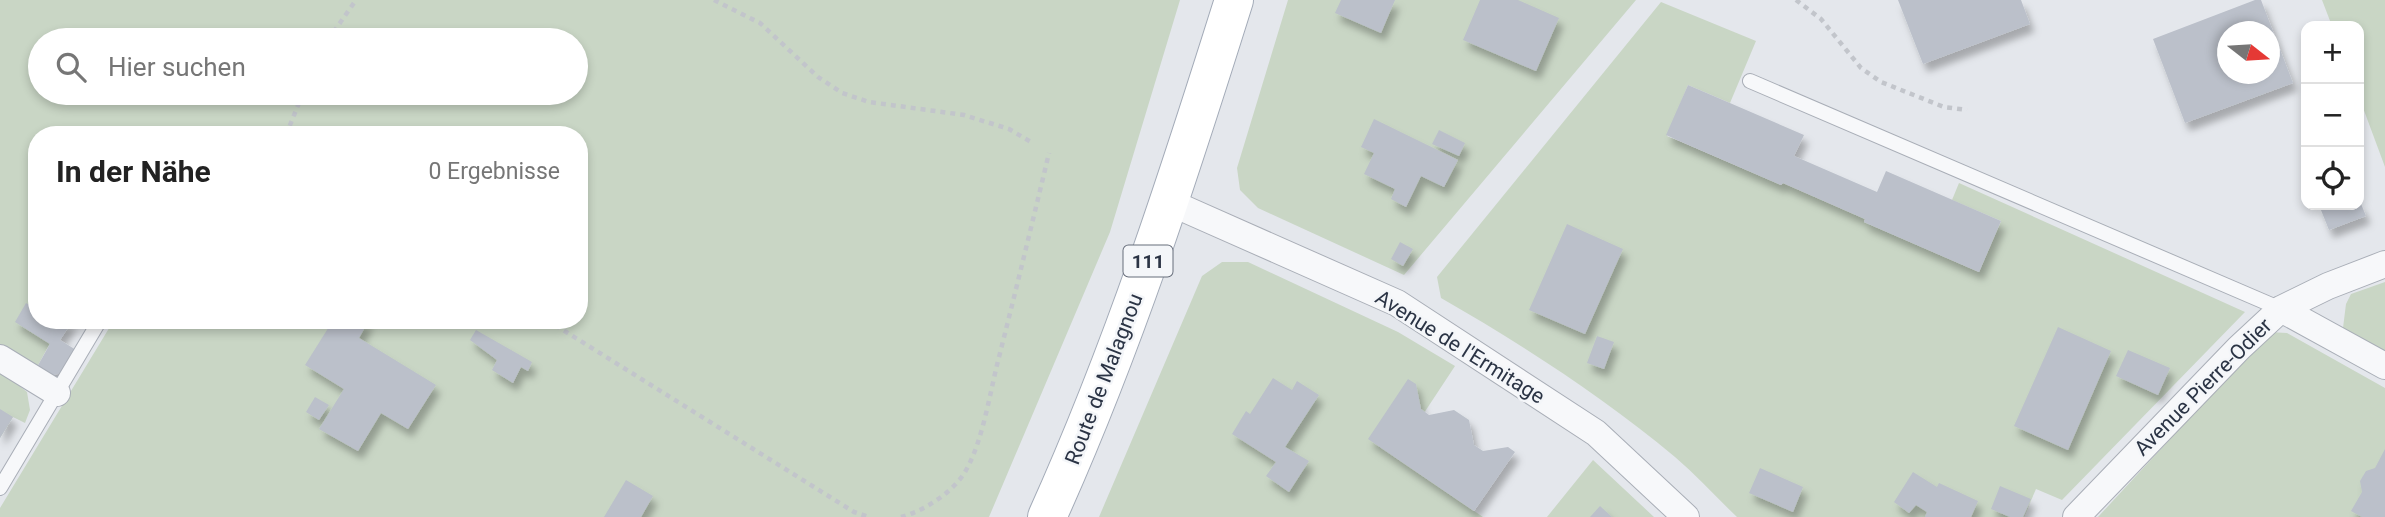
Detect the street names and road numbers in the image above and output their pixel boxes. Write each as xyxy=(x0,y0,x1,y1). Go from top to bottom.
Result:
road number: 111 xyxy=(1124,246,1172,276)
street label: Avenue de l'Ermitage xyxy=(1371,285,1549,409)
street label: Route de Malagnou xyxy=(1060,290,1148,468)
street label: Avenue Pierre-Odier xyxy=(2129,313,2277,461)

